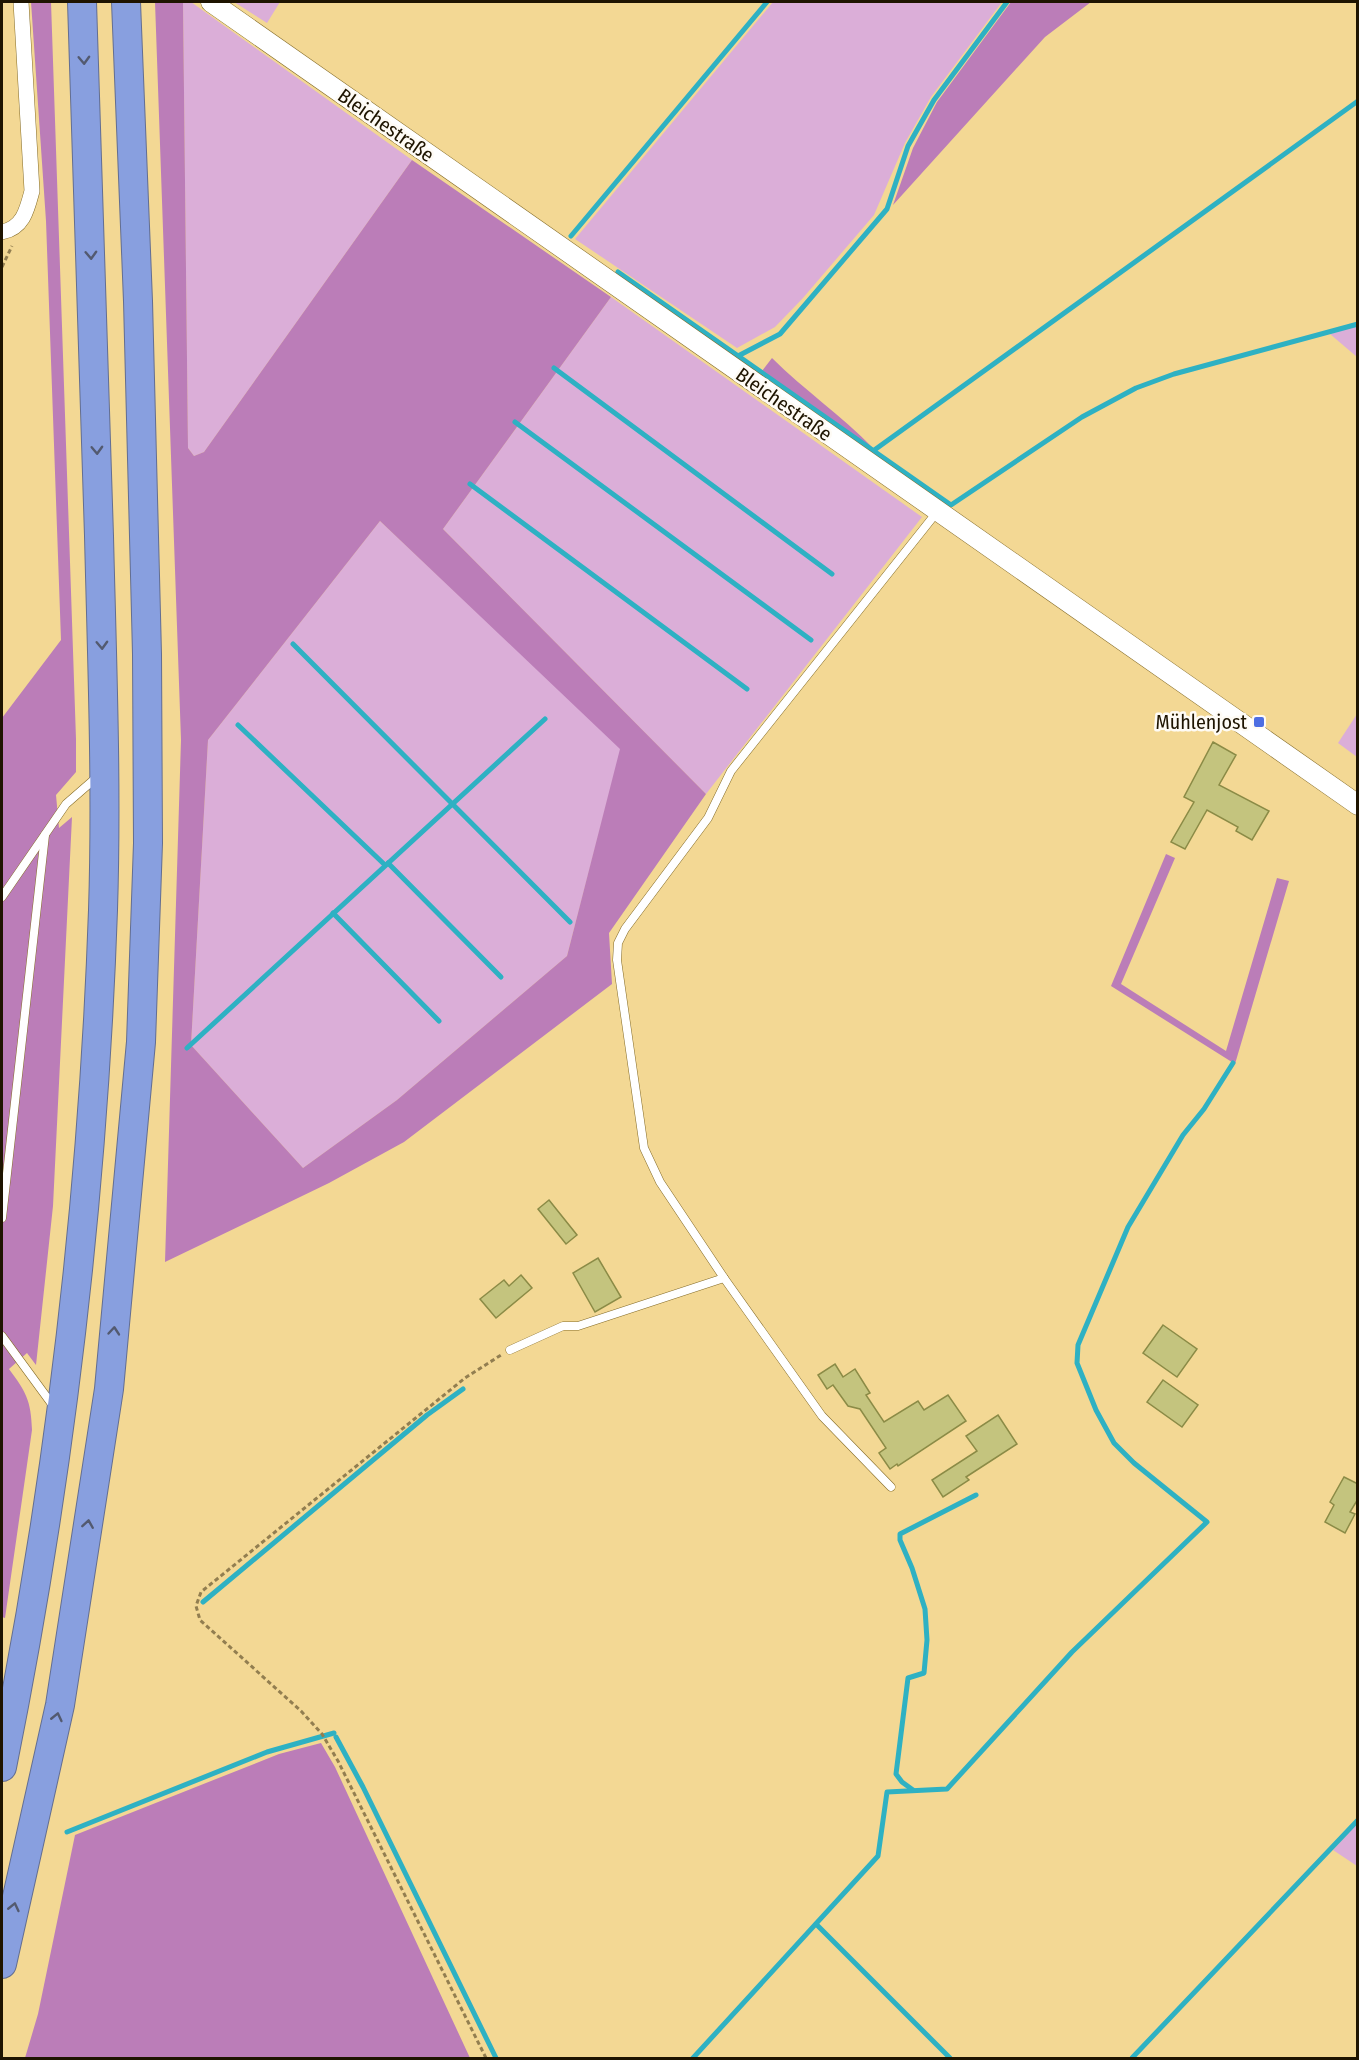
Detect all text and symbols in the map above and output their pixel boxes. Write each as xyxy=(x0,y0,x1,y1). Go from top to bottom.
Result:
one-way arrow xyxy=(78,55,91,64)
street label: Bleichestraße xyxy=(333,83,439,167)
one-way arrow xyxy=(85,250,97,259)
street label: Bleichestraße xyxy=(731,362,837,446)
one-way arrow xyxy=(91,445,103,454)
one-way arrow xyxy=(96,640,108,649)
place label: Mühlenjost xyxy=(1156,710,1247,734)
marker: Mühlenjost xyxy=(1252,715,1266,729)
one-way arrow xyxy=(107,1326,120,1336)
one-way arrow xyxy=(81,1520,93,1529)
one-way arrow xyxy=(50,1712,63,1722)
one-way arrow xyxy=(7,1902,20,1912)

